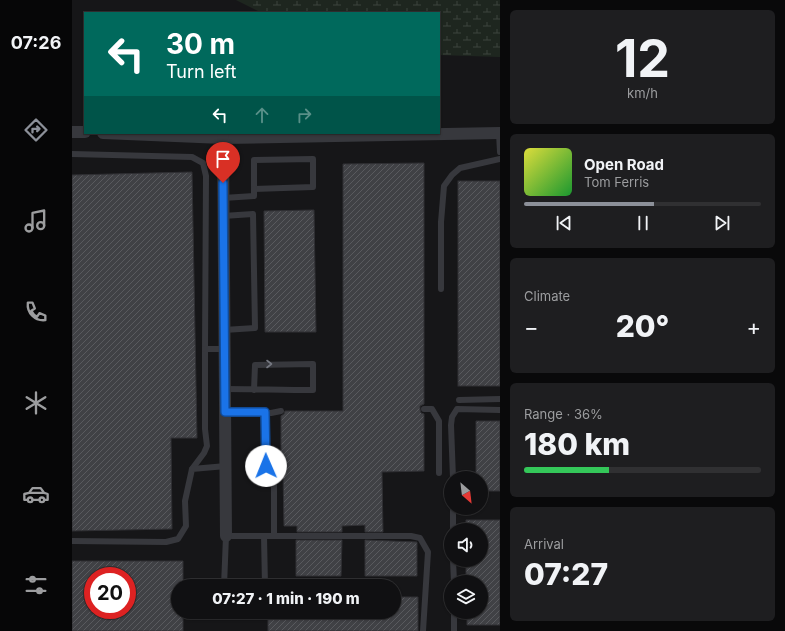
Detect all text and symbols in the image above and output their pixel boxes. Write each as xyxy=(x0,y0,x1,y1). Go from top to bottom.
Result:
text: 30 m xyxy=(166,27,235,61)
text: 12 xyxy=(615,27,670,90)
icon: left xyxy=(100,28,152,80)
text: 07:26 xyxy=(11,32,61,53)
text: Turn left xyxy=(166,61,236,82)
text: km/h xyxy=(627,85,658,101)
icon: left xyxy=(209,104,231,126)
icon: ahead xyxy=(251,104,273,126)
icon: right xyxy=(293,104,315,126)
icon: directions xyxy=(22,116,50,144)
pin xyxy=(206,142,240,183)
icon: arrive xyxy=(212,148,234,170)
text: Open Road xyxy=(584,155,664,174)
text: Tom Ferris xyxy=(584,174,649,190)
icon: music xyxy=(22,207,50,235)
icon: previous xyxy=(553,212,575,234)
icon: pause xyxy=(632,212,654,234)
icon: next xyxy=(711,212,733,234)
text: Climate xyxy=(524,288,570,304)
icon: phone xyxy=(22,298,50,326)
text: 20° xyxy=(616,308,669,344)
text: − xyxy=(524,314,539,340)
text: + xyxy=(746,314,761,340)
one-way arrow xyxy=(266,360,272,369)
icon: climate xyxy=(22,389,50,417)
text: Range · 36% xyxy=(524,406,603,422)
text: 180 km xyxy=(524,426,630,462)
position arrow xyxy=(245,445,287,487)
north arrow xyxy=(444,471,488,515)
map controls xyxy=(444,471,488,619)
icon: car xyxy=(22,480,50,508)
button: sound xyxy=(444,523,488,567)
text: Arrival xyxy=(524,536,564,552)
text: 07:27 xyxy=(524,556,608,592)
speed limit sign: 20 xyxy=(84,567,136,619)
icon: filters xyxy=(22,571,50,599)
button: layers xyxy=(444,575,488,619)
text: 07:27 · 1 min · 190 m xyxy=(212,589,360,608)

